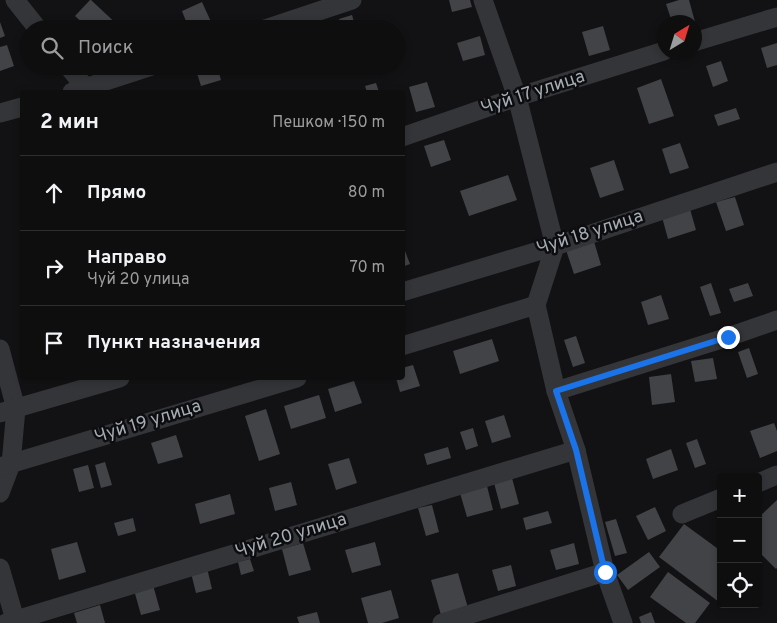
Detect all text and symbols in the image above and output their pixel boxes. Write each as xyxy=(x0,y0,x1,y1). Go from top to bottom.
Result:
north arrow xyxy=(657,15,702,60)
search box xyxy=(20,20,405,75)
icon: search xyxy=(38,34,66,62)
text: Поиск xyxy=(78,36,134,60)
street label: Чуй 17 улица xyxy=(478,65,588,121)
text: 2 мин xyxy=(40,109,99,136)
text: Пешком · 150 m xyxy=(272,113,385,133)
icon: ahead xyxy=(40,179,68,207)
text: Прямо xyxy=(87,181,146,205)
text: 80 m xyxy=(348,183,385,203)
street label: Чуй 18 улица xyxy=(534,205,646,261)
text: Направо xyxy=(87,246,167,270)
icon: right xyxy=(40,254,68,282)
text: 70 m xyxy=(350,258,385,278)
text: Чуй 20 улица xyxy=(87,270,190,290)
route end xyxy=(717,326,740,349)
icon: arrive xyxy=(40,329,68,357)
text: Пункт назначения xyxy=(87,331,261,355)
street label: Чуй 19 улица xyxy=(92,395,204,449)
map controls xyxy=(717,473,762,608)
button: + xyxy=(717,473,762,518)
street label: Чуй 20 улица xyxy=(232,508,350,564)
button: − xyxy=(717,518,762,563)
route start xyxy=(594,561,617,584)
button: locate xyxy=(717,563,762,608)

